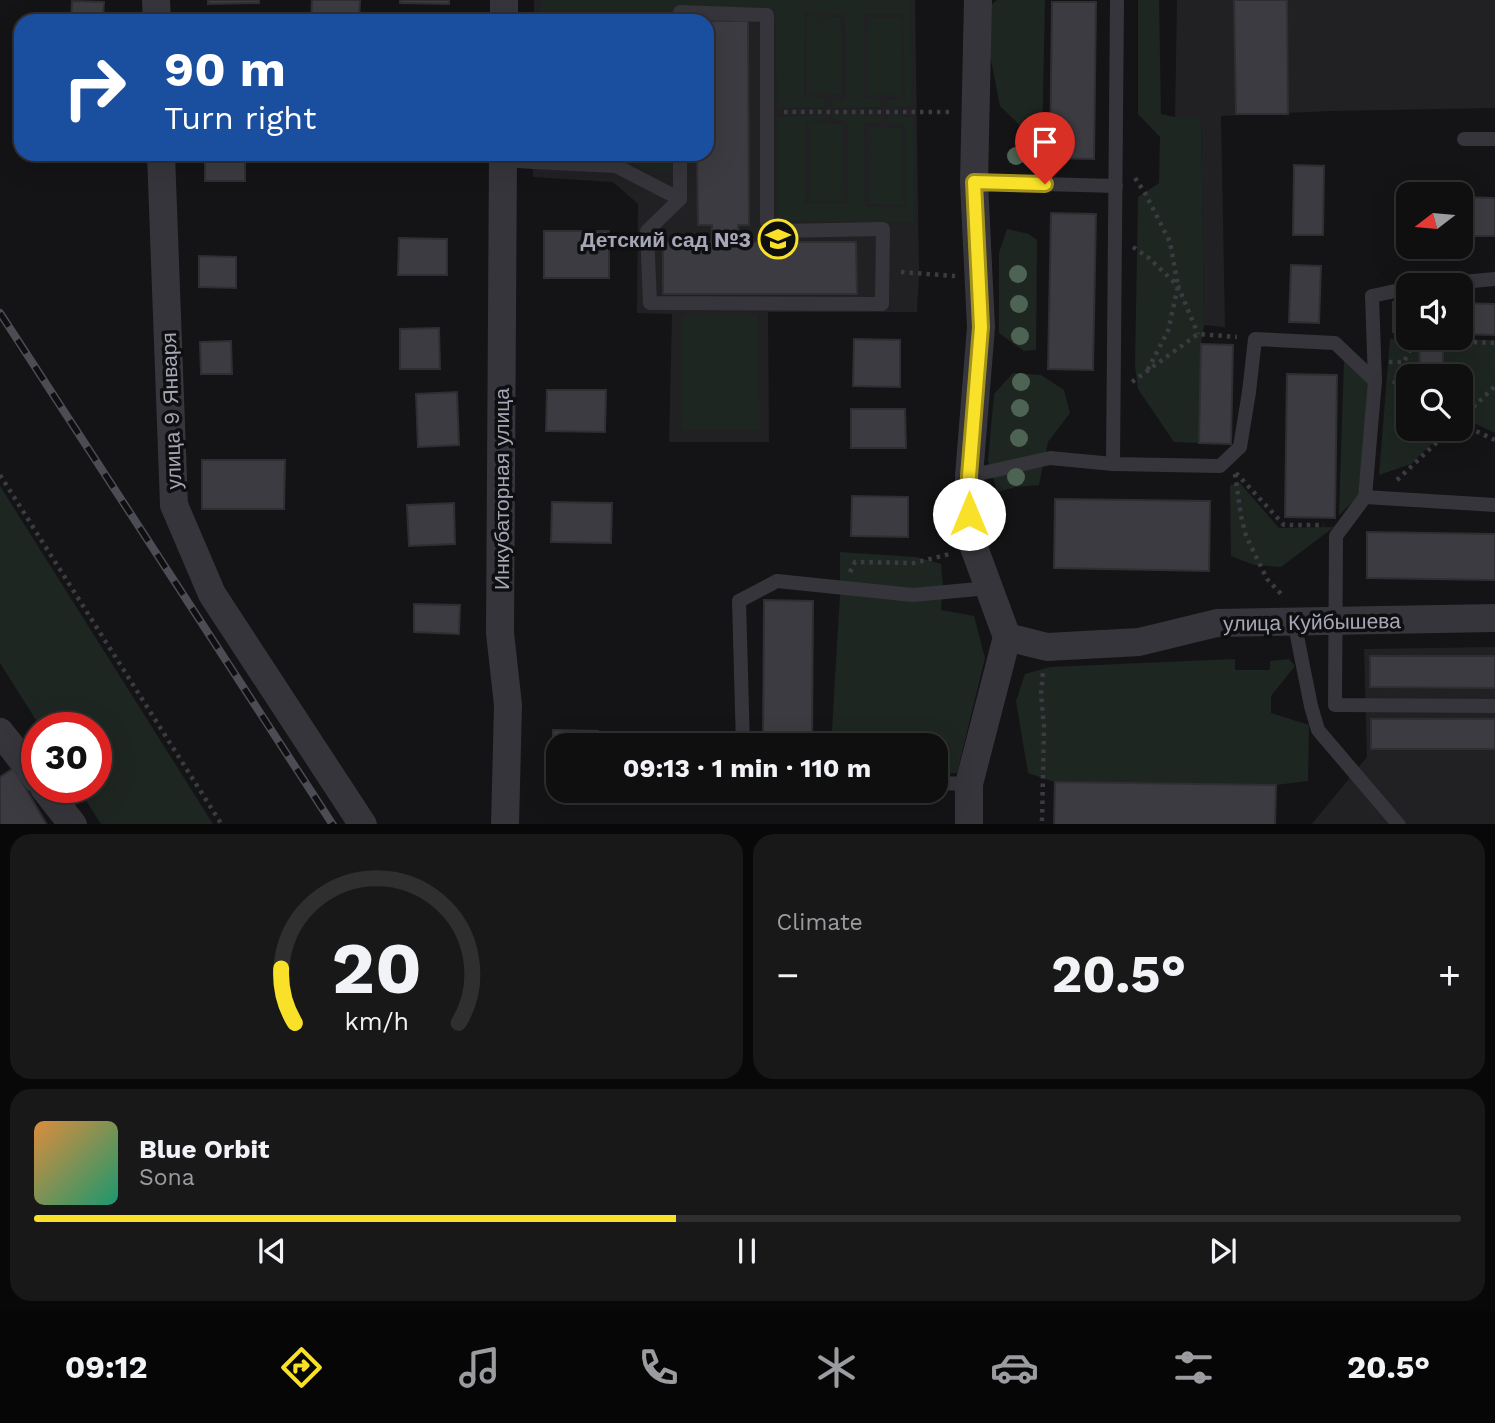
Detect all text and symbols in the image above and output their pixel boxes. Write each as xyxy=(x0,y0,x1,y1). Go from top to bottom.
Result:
text: 90 m xyxy=(164,40,286,98)
icon: right xyxy=(49,42,140,133)
text: Turn right xyxy=(164,99,316,137)
pin xyxy=(1015,112,1075,184)
icon: arrive xyxy=(1026,123,1064,161)
north arrow xyxy=(1396,182,1474,259)
map controls xyxy=(1396,182,1473,441)
school or university icon: Детский сад №3 xyxy=(757,218,799,260)
place label: Детский сад №3 xyxy=(581,227,751,252)
button: sound xyxy=(1396,273,1473,350)
street label: улица 9 Января xyxy=(156,332,186,490)
button: search xyxy=(1396,364,1473,441)
street label: Инкубаторная улица xyxy=(489,388,514,590)
position arrow xyxy=(932,477,1006,551)
street label: улица Куйбышева xyxy=(1223,608,1401,636)
speed limit sign: 30 xyxy=(21,712,112,803)
text: 09:13 · 1 min · 110 m xyxy=(623,753,871,783)
text: Climate xyxy=(777,909,863,936)
text: 20 xyxy=(331,925,421,1011)
text: 20.5° xyxy=(1051,944,1186,1005)
text: − xyxy=(777,953,799,997)
text: + xyxy=(1438,953,1461,997)
text: km/h xyxy=(344,1006,408,1035)
text: Blue Orbit xyxy=(139,1134,269,1164)
text: Sona xyxy=(139,1164,195,1191)
icon: previous xyxy=(253,1232,291,1270)
icon: pause xyxy=(728,1232,766,1270)
icon: next xyxy=(1204,1232,1242,1270)
icon: directions xyxy=(277,1343,326,1392)
icon: music xyxy=(455,1343,504,1392)
icon: phone xyxy=(634,1343,683,1392)
icon: climate xyxy=(812,1343,861,1392)
icon: car xyxy=(990,1343,1039,1392)
icon: filters xyxy=(1169,1343,1218,1392)
text: 09:12 xyxy=(65,1348,148,1386)
text: 20.5° xyxy=(1347,1348,1430,1386)

